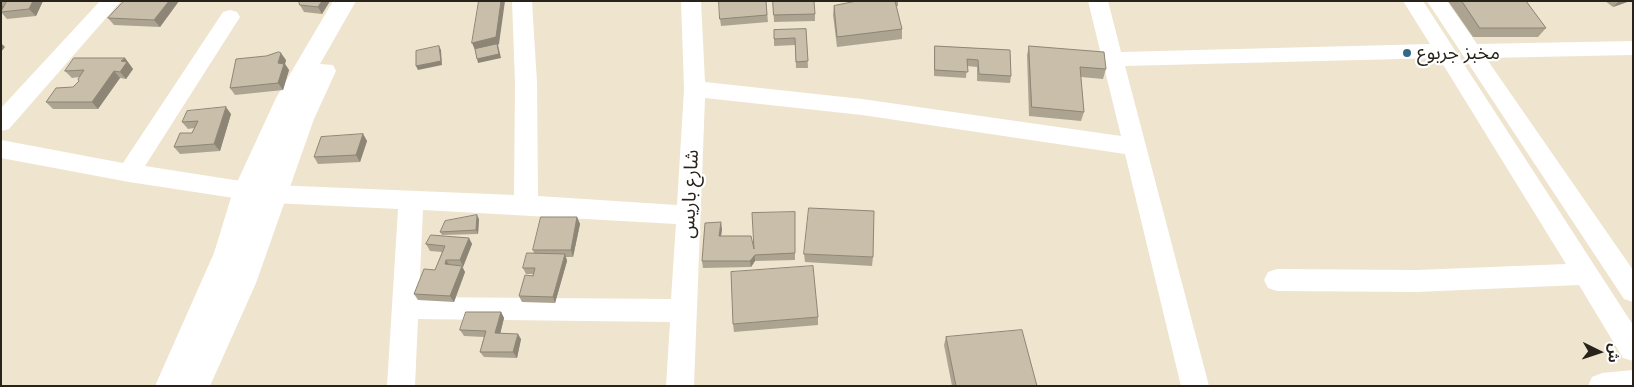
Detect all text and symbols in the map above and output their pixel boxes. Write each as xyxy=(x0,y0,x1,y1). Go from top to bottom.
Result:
place label: مخبز جربوع xyxy=(1417,42,1500,64)
marker: مخبز جربوع xyxy=(1401,47,1413,59)
street label: شارع باريس xyxy=(676,149,704,239)
north arrow xyxy=(1574,327,1624,377)
text: ش xyxy=(1604,343,1624,363)

